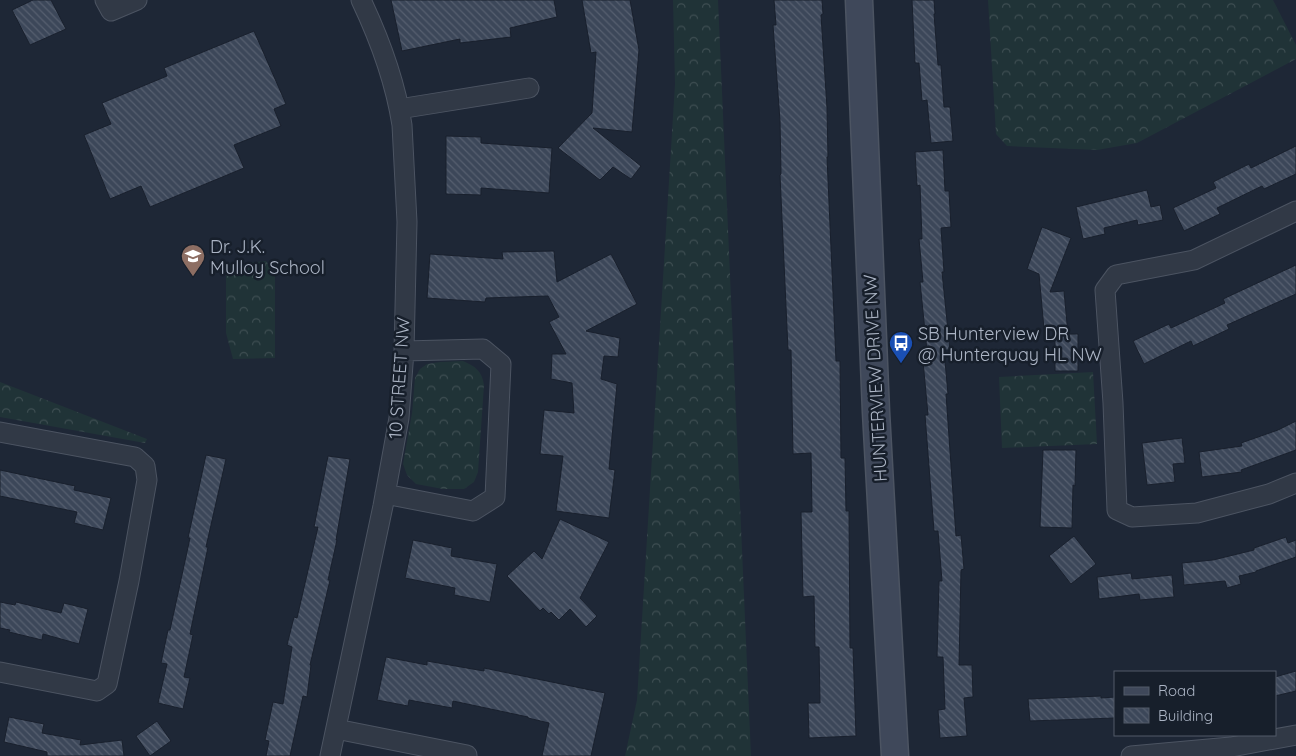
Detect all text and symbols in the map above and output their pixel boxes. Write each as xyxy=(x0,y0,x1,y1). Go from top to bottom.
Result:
place label: Dr. J.K. Mulloy School xyxy=(210,235,325,279)
school or university icon: Dr. J.K. Mulloy School xyxy=(180,243,206,277)
street label: HUNTERVIEW DRIVE NW xyxy=(858,274,892,482)
street label: 10 STREET NW xyxy=(383,316,415,440)
place label: SB Hunterview DR @ Hunterquay HL NW xyxy=(918,322,1102,366)
bus stop icon: SB Hunterview DR @ Hunterquay HL NW xyxy=(888,330,914,364)
legend xyxy=(1114,671,1276,736)
text: Road xyxy=(1158,681,1195,700)
text: Building xyxy=(1158,706,1213,725)

